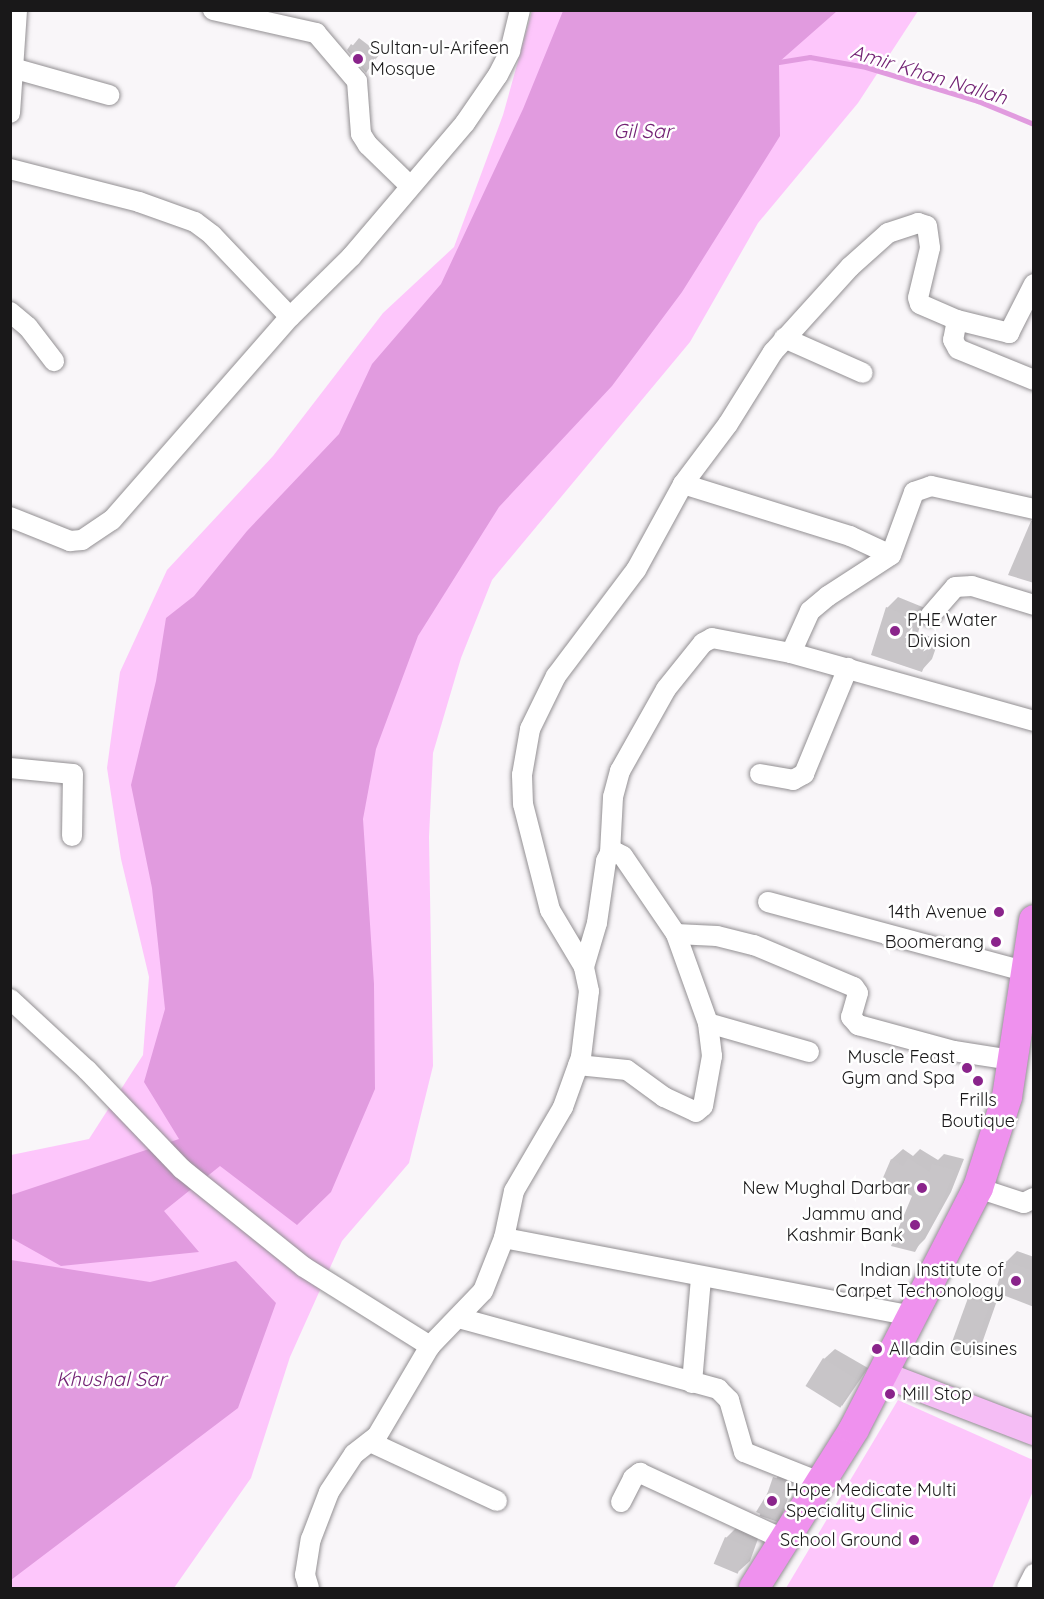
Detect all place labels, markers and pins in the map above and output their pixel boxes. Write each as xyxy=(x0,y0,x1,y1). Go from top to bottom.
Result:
place label: Sultan-ul-Arifeen Mosque xyxy=(370,38,509,80)
marker: Sultan-ul-Arifeen Mosque xyxy=(351,52,365,66)
place label: PHE Water Division xyxy=(907,610,997,652)
marker: PHE Water Division xyxy=(888,624,902,638)
place label: 14th Avenue xyxy=(888,901,987,923)
marker: 14th Avenue xyxy=(992,905,1006,919)
place label: Boomerang xyxy=(885,931,984,953)
marker: Boomerang xyxy=(989,935,1003,949)
place label: Muscle Feast Gym and Spa xyxy=(842,1047,955,1090)
marker: Muscle Feast Gym and Spa xyxy=(960,1061,974,1075)
marker: Frills Boutique xyxy=(971,1074,985,1088)
place label: Frills Boutique xyxy=(941,1090,1015,1132)
place label: New Mughal Darbar xyxy=(742,1177,910,1199)
marker: New Mughal Darbar xyxy=(915,1181,929,1195)
place label: Jammu and Kashmir Bank xyxy=(787,1204,903,1246)
marker: Jammu and Kashmir Bank xyxy=(908,1218,922,1232)
place label: Indian Institute of Carpet Techonology xyxy=(835,1260,1004,1302)
marker: Indian Institute of Carpet Techonology xyxy=(1009,1274,1023,1288)
place label: Alladin Cuisines xyxy=(889,1338,1017,1360)
marker: Alladin Cuisines xyxy=(870,1342,884,1356)
place label: Mill Stop xyxy=(902,1383,972,1405)
marker: Mill Stop xyxy=(883,1387,897,1401)
place label: Hope Medicate Multi Speciality Clinic xyxy=(786,1480,956,1522)
marker: Hope Medicate Multi Speciality Clinic xyxy=(763,1492,781,1510)
place label: School Ground xyxy=(780,1529,902,1551)
marker: School Ground xyxy=(907,1533,921,1547)

